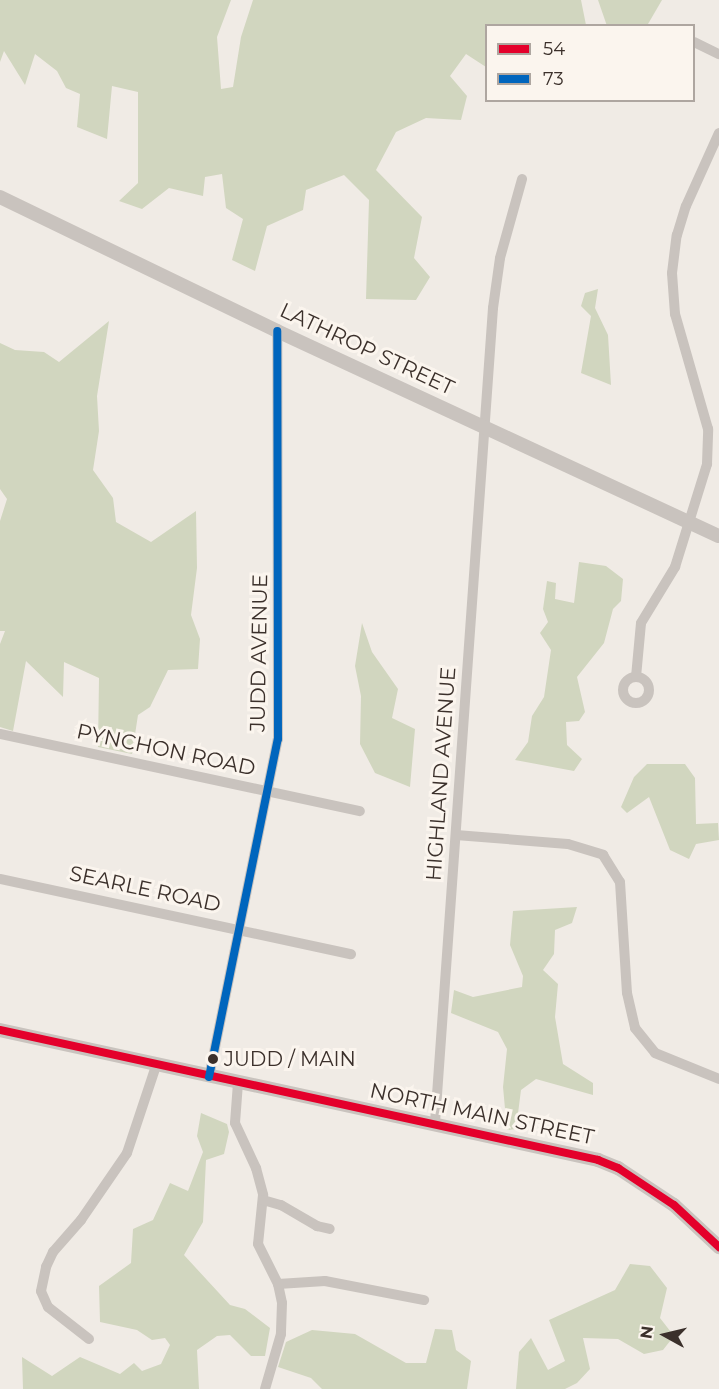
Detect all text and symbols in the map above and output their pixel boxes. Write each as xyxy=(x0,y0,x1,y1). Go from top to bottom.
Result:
legend xyxy=(485,24,695,102)
text: 54 xyxy=(543,38,565,60)
text: 73 xyxy=(543,68,564,90)
street label: LATHROP STREET xyxy=(276,298,458,400)
street label: JUDD AVENUE xyxy=(245,574,273,732)
street label: HIGHLAND AVENUE xyxy=(421,666,461,882)
street label: PYNCHON ROAD xyxy=(74,719,258,781)
street label: SEARLE ROAD xyxy=(67,861,223,917)
place label: JUDD / MAIN xyxy=(224,1047,356,1071)
marker: JUDD / MAIN xyxy=(207,1053,219,1065)
street label: NORTH MAIN STREET xyxy=(368,1078,596,1150)
north arrow xyxy=(635,1305,695,1365)
text: N xyxy=(636,1325,657,1340)

